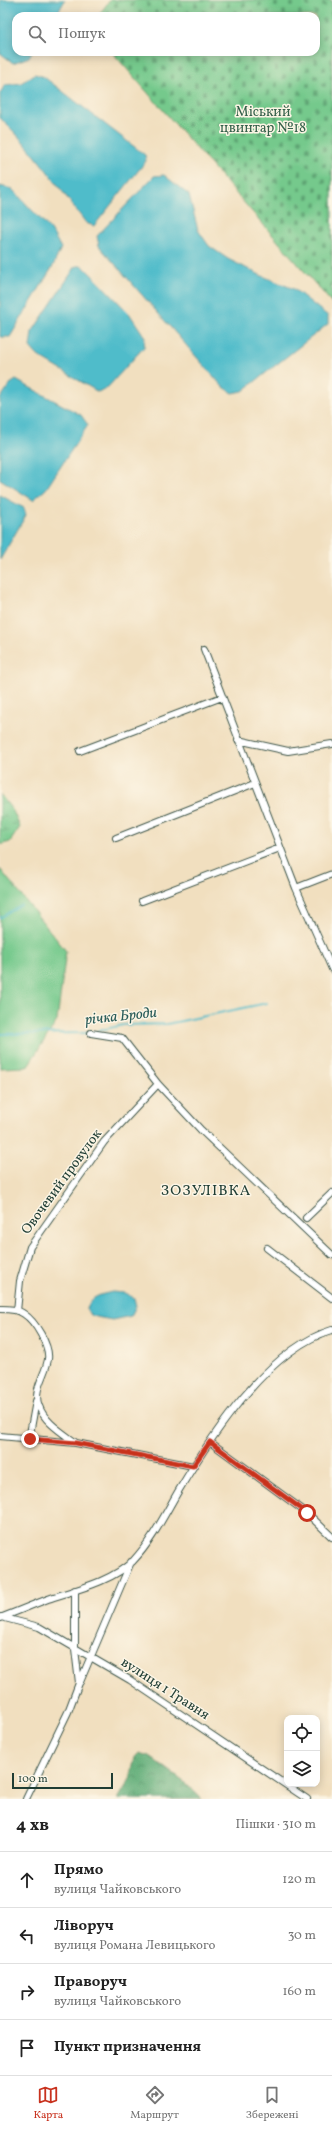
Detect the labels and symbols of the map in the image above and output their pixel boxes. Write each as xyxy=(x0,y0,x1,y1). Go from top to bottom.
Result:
park label: Міський цвинтар №18 xyxy=(220,103,306,138)
water label: річка Броди xyxy=(84,1003,158,1031)
street label: Овочевий провулок xyxy=(17,1125,107,1238)
district label: ЗОЗУЛІВКА xyxy=(161,1181,251,1202)
route end xyxy=(21,1430,39,1448)
route start xyxy=(298,1504,316,1522)
street label: вулиця 1 Травня xyxy=(117,1653,213,1725)
scale bar xyxy=(12,1771,113,1790)

